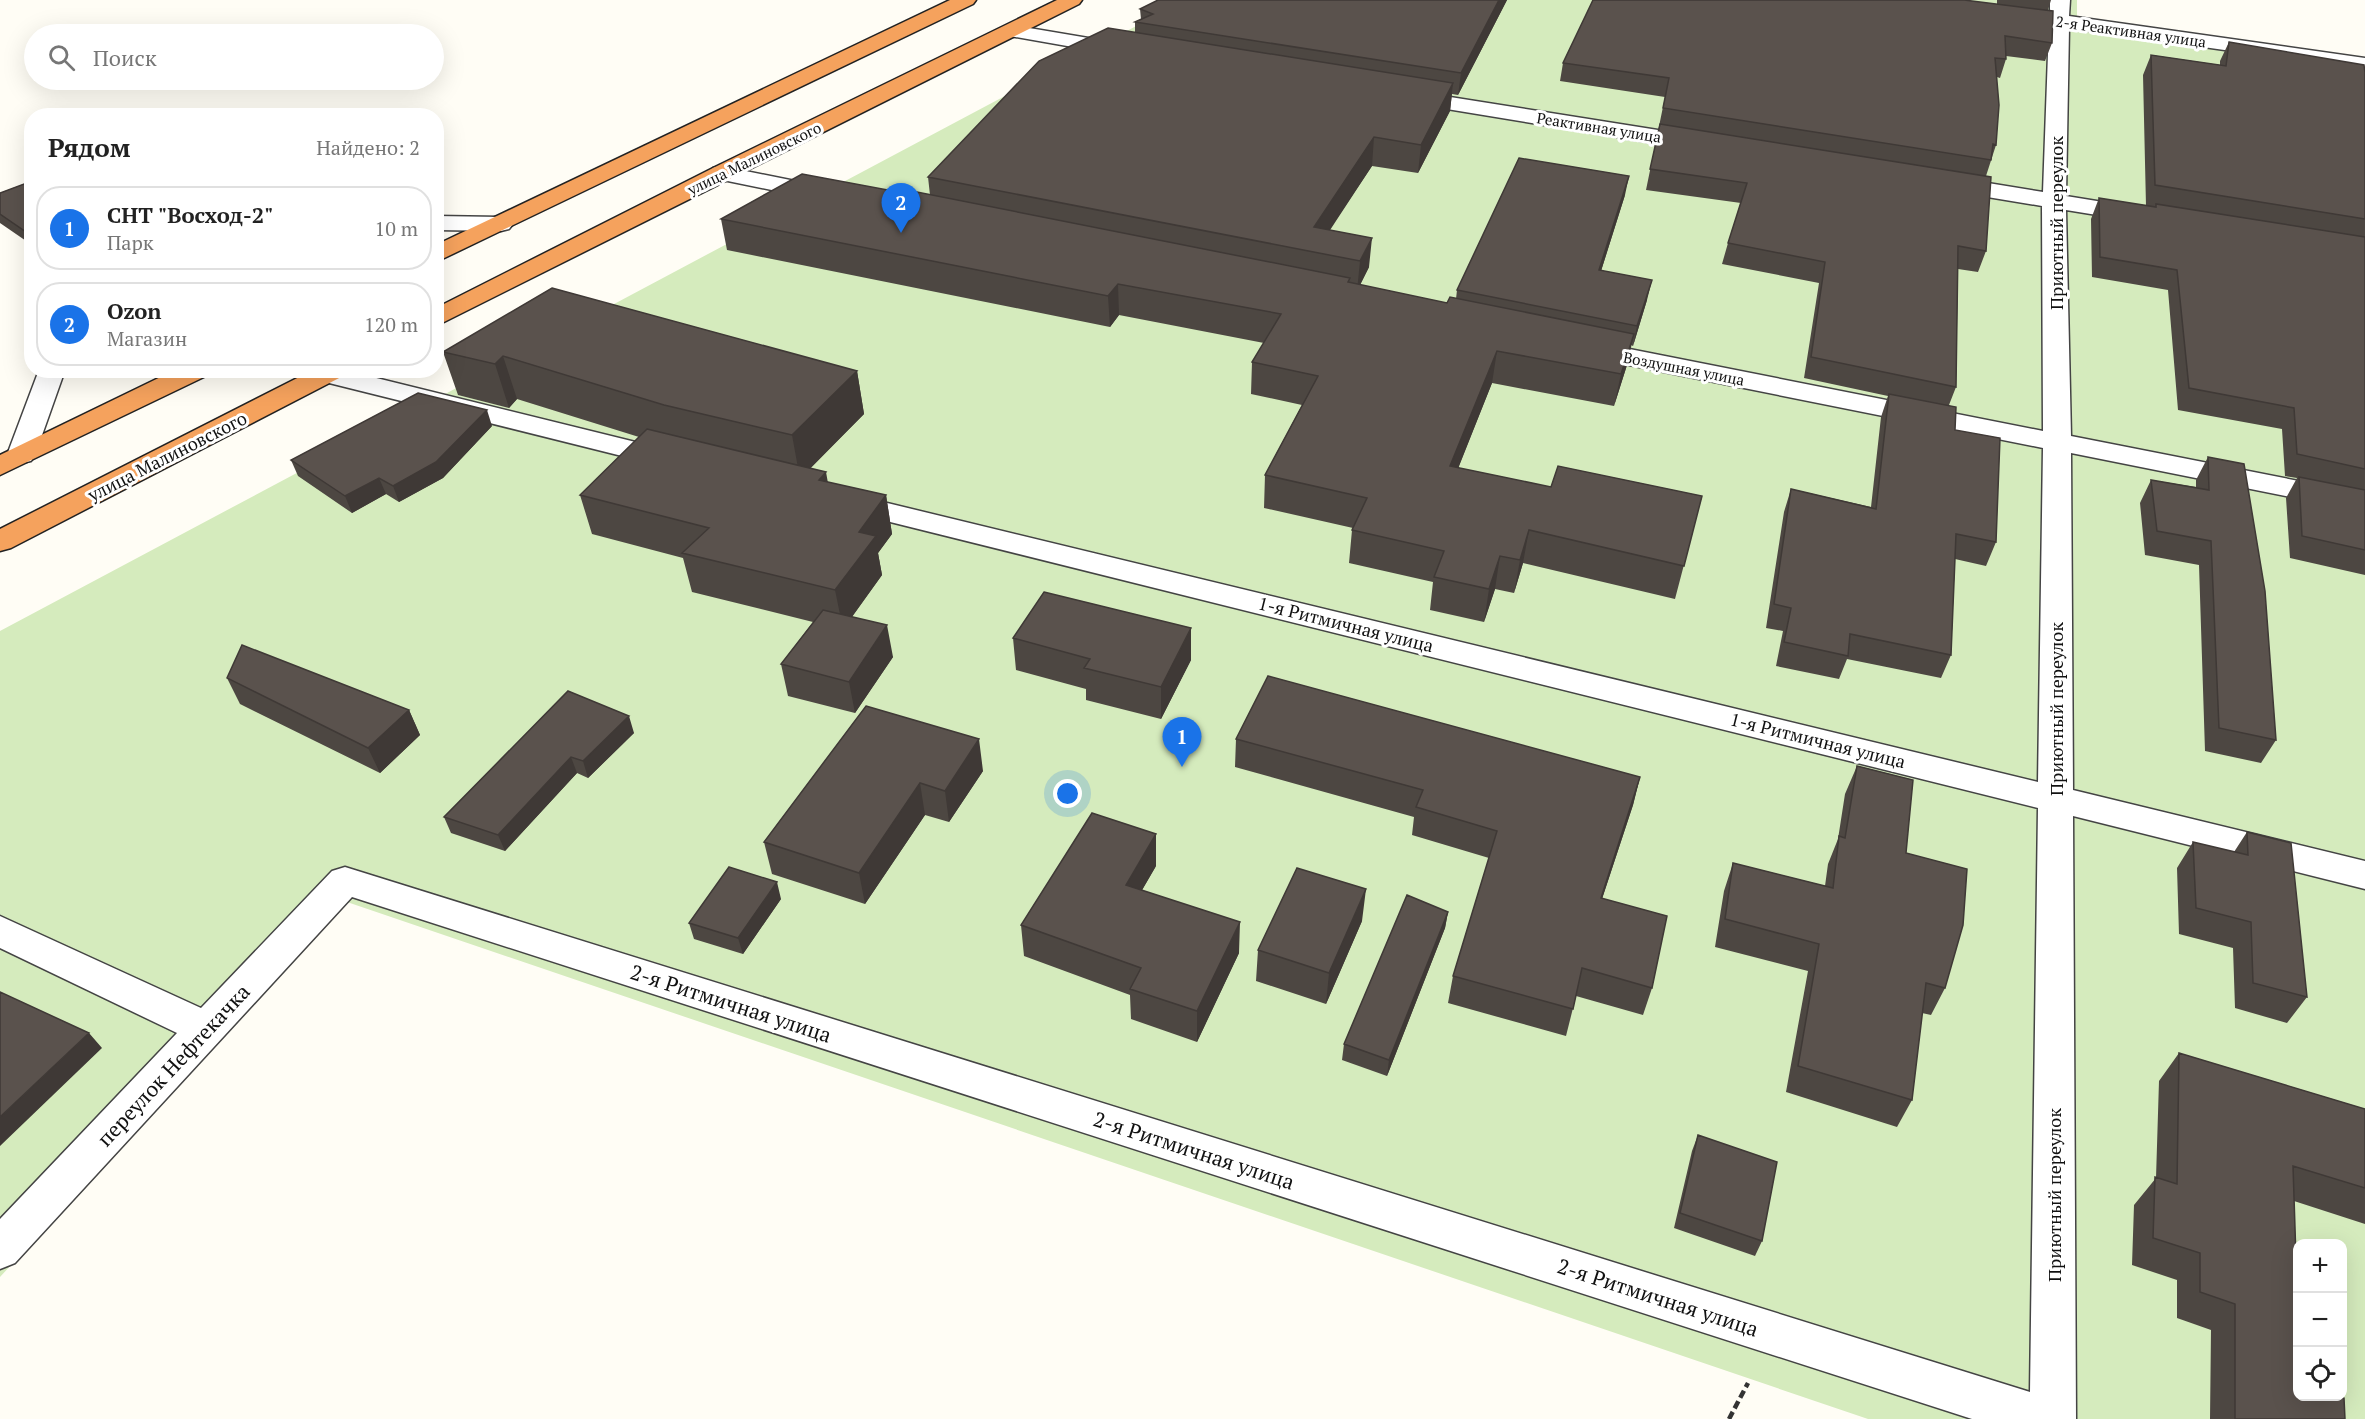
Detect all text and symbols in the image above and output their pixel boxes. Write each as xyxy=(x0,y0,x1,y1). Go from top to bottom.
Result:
street label: 2-я Реактивная улица xyxy=(2054,11,2208,52)
search box xyxy=(24,24,444,90)
icon: search xyxy=(45,41,78,74)
text: Поиск xyxy=(93,43,157,72)
street label: Реактивная улица xyxy=(1535,107,1663,147)
street label: улица Малиновского xyxy=(683,117,824,199)
text: Рядом xyxy=(48,130,131,164)
text: Найдено: 2 xyxy=(316,134,420,161)
street label: Приютный переулок xyxy=(2044,136,2068,310)
pin: 2 xyxy=(882,184,920,233)
text: СНТ "Восход-2" xyxy=(107,200,273,229)
text: 1 xyxy=(64,215,75,242)
text: 10 m xyxy=(375,215,418,242)
text: Парк xyxy=(107,229,154,256)
text: Ozon xyxy=(107,296,161,325)
text: 2 xyxy=(64,311,75,338)
text: 120 m xyxy=(364,311,418,338)
text: Магазин xyxy=(107,325,187,352)
street label: Воздушная улица xyxy=(1622,346,1747,390)
street label: улица Малиновского xyxy=(82,405,251,507)
street label: 1-я Ритмичная улица xyxy=(1256,591,1436,657)
street label: Приютный переулок xyxy=(2044,622,2068,796)
street label: 1-я Ритмичная улица xyxy=(1728,707,1908,773)
pin: 1 xyxy=(1162,718,1202,767)
your location xyxy=(1053,779,1082,808)
street label: 2-я Ритмичная улица xyxy=(627,957,835,1049)
street label: переулок Нефтекачка xyxy=(90,978,256,1152)
street label: 2-я Ритмичная улица xyxy=(1090,1104,1298,1196)
street label: Приютный переулок xyxy=(2042,1108,2066,1282)
map controls xyxy=(2293,1239,2347,1401)
button: + xyxy=(2293,1239,2347,1293)
street label: 2-я Ритмичная улица xyxy=(1554,1251,1762,1343)
button: − xyxy=(2293,1293,2347,1347)
button: locate xyxy=(2293,1347,2347,1401)

